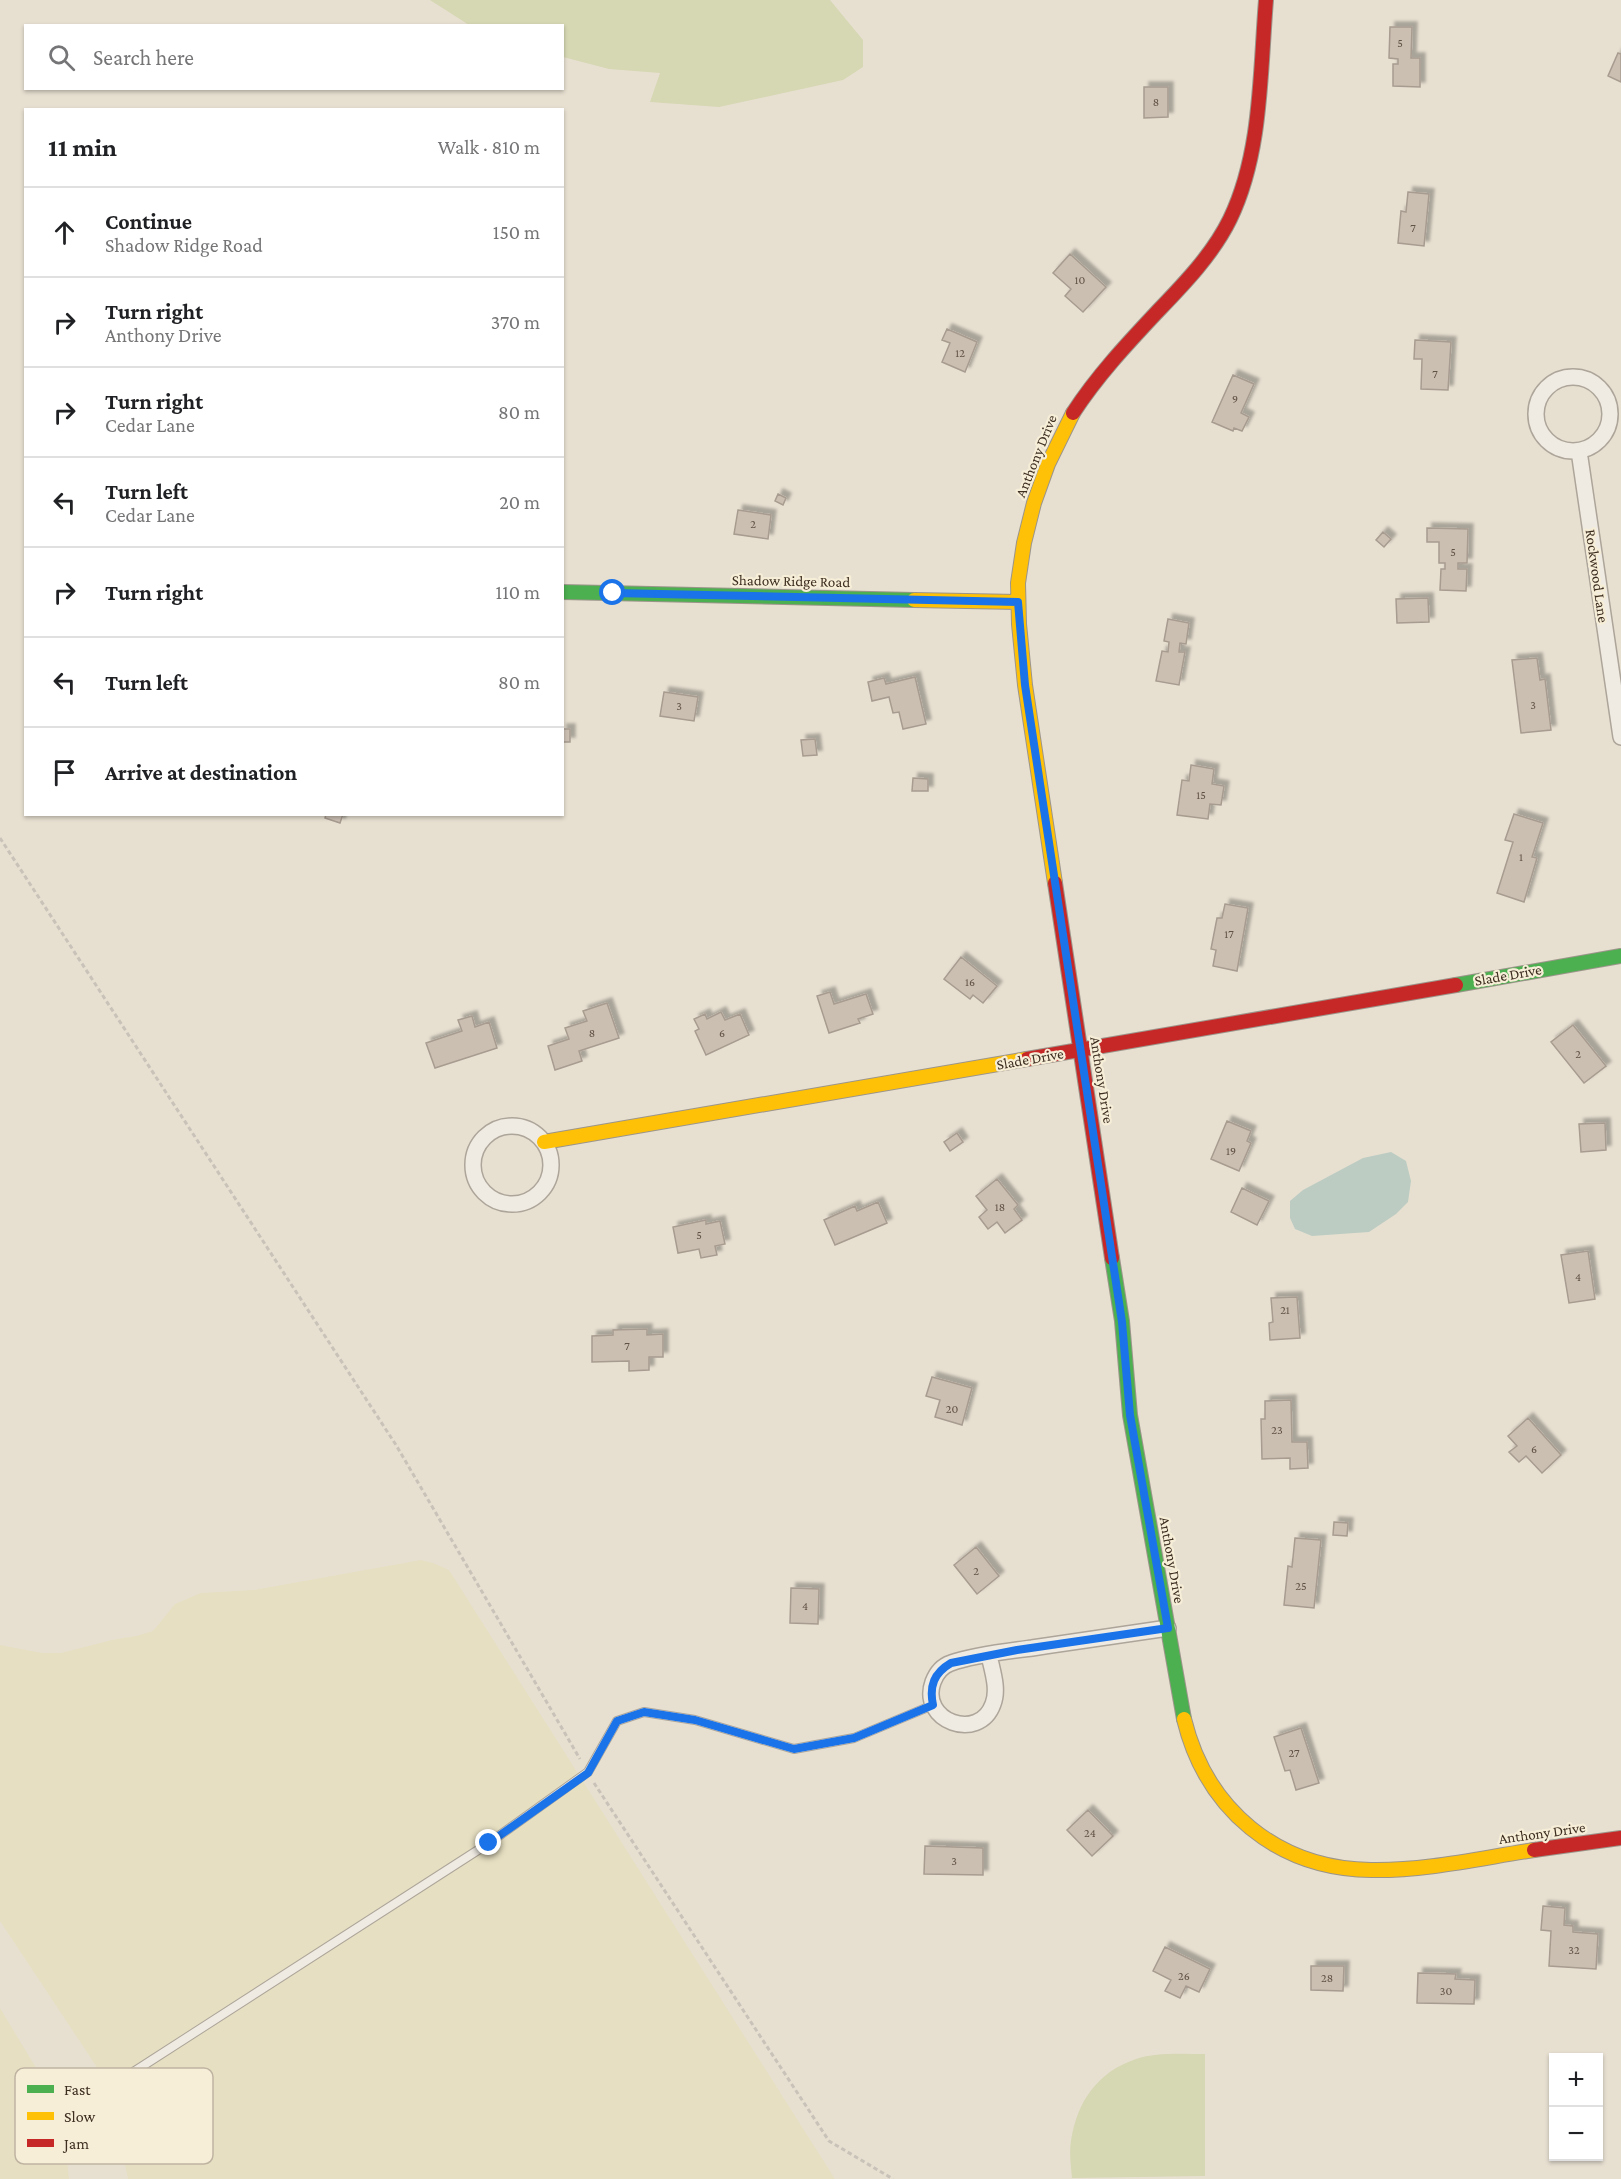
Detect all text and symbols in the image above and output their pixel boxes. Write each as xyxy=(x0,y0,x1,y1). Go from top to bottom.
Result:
search box xyxy=(24,24,564,90)
house number: 5 xyxy=(1397,36,1403,50)
icon: search xyxy=(45,41,78,74)
text: Search here xyxy=(93,45,194,70)
house number: 8 xyxy=(1153,95,1159,109)
text: 11 min xyxy=(48,133,117,162)
text: Walk · 810 m xyxy=(438,136,540,158)
text: Continue xyxy=(105,209,192,234)
icon: ahead xyxy=(48,216,81,249)
text: 150 m xyxy=(493,221,540,243)
house number: 7 xyxy=(1410,221,1416,235)
text: Shadow Ridge Road xyxy=(105,234,263,256)
house number: 10 xyxy=(1075,273,1086,287)
text: Turn right xyxy=(105,299,203,324)
icon: right xyxy=(48,306,81,339)
text: 370 m xyxy=(491,311,540,333)
text: Anthony Drive xyxy=(105,324,222,346)
house number: 12 xyxy=(955,346,965,360)
house number: 7 xyxy=(1432,367,1438,381)
text: Turn right xyxy=(105,389,203,414)
house number: 9 xyxy=(1232,392,1238,406)
icon: right xyxy=(48,396,81,429)
text: 80 m xyxy=(498,401,540,423)
street label: Anthony Drive xyxy=(1012,412,1061,500)
text: Cedar Lane xyxy=(105,414,195,436)
text: Turn left xyxy=(105,479,188,504)
icon: left xyxy=(48,486,81,519)
text: 20 m xyxy=(499,491,540,513)
text: Cedar Lane xyxy=(105,504,195,526)
house number: 2 xyxy=(750,517,756,531)
street label: Rockwood Lane xyxy=(1583,528,1612,624)
house number: 5 xyxy=(1450,545,1456,559)
street label: Shadow Ridge Road xyxy=(732,572,850,591)
icon: right xyxy=(48,576,81,609)
route start xyxy=(599,579,625,605)
text: Turn right xyxy=(105,580,203,605)
text: 110 m xyxy=(496,581,540,603)
icon: left xyxy=(48,666,81,699)
text: Turn left xyxy=(105,670,188,695)
text: 80 m xyxy=(498,671,540,693)
house number: 3 xyxy=(1530,698,1536,712)
house number: 3 xyxy=(676,699,682,713)
icon: arrive xyxy=(48,756,81,789)
text: Arrive at destination xyxy=(105,760,297,785)
house number: 15 xyxy=(1196,788,1206,802)
house number: 1 xyxy=(1519,850,1523,864)
house number: 17 xyxy=(1224,927,1234,941)
street label: Slade Drive xyxy=(1473,961,1543,989)
house number: 16 xyxy=(965,975,975,989)
house number: 8 xyxy=(589,1026,595,1040)
house number: 6 xyxy=(719,1026,725,1040)
street label: Anthony Drive xyxy=(1086,1036,1117,1125)
street label: Slade Drive xyxy=(995,1045,1065,1073)
house number: 2 xyxy=(1575,1047,1581,1061)
house number: 19 xyxy=(1226,1144,1236,1158)
house number: 18 xyxy=(995,1200,1005,1214)
house number: 5 xyxy=(696,1228,702,1242)
house number: 4 xyxy=(1575,1270,1581,1284)
house number: 21 xyxy=(1280,1303,1290,1317)
house number: 7 xyxy=(624,1339,630,1353)
house number: 20 xyxy=(946,1402,958,1416)
house number: 23 xyxy=(1271,1423,1283,1437)
house number: 6 xyxy=(1531,1442,1537,1456)
street label: Anthony Drive xyxy=(1156,1516,1188,1605)
house number: 2 xyxy=(973,1564,979,1578)
house number: 25 xyxy=(1295,1579,1307,1593)
house number: 4 xyxy=(802,1599,808,1613)
house number: 27 xyxy=(1288,1746,1300,1760)
street label: Anthony Drive xyxy=(1498,1819,1587,1848)
house number: 24 xyxy=(1084,1826,1096,1840)
route end xyxy=(475,1829,501,1855)
house number: 3 xyxy=(951,1854,957,1868)
house number: 32 xyxy=(1568,1943,1580,1957)
house number: 26 xyxy=(1178,1969,1190,1983)
house number: 28 xyxy=(1321,1971,1333,1985)
house number: 30 xyxy=(1440,1984,1452,1998)
map controls xyxy=(1549,2053,1603,2161)
button: + xyxy=(1549,2053,1603,2107)
legend xyxy=(15,2068,213,2164)
text: Fast xyxy=(64,2081,91,2098)
button: − xyxy=(1549,2107,1603,2161)
text: Slow xyxy=(64,2108,96,2125)
text: Jam xyxy=(62,2135,89,2153)

